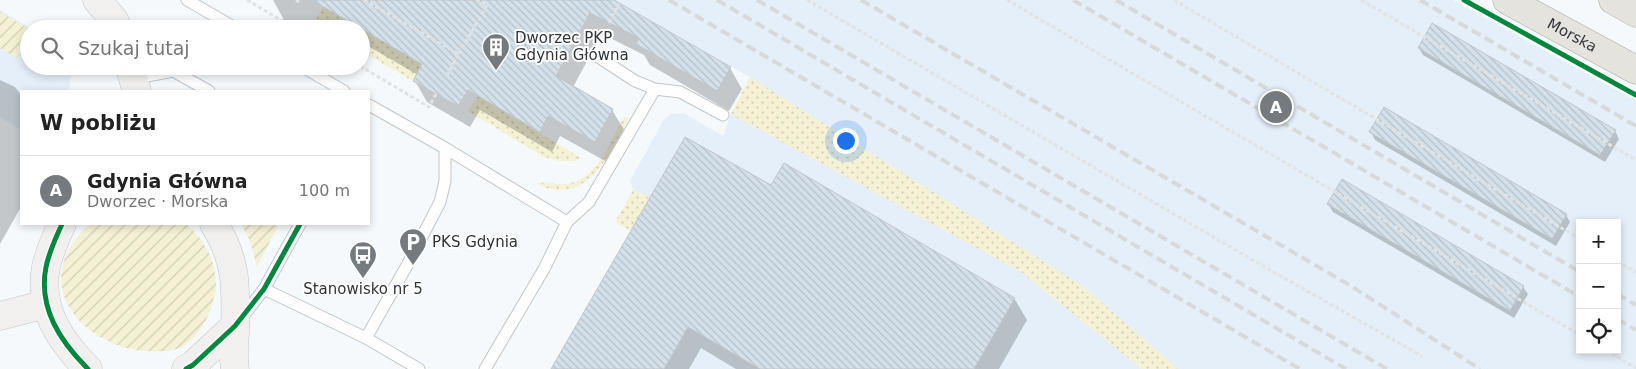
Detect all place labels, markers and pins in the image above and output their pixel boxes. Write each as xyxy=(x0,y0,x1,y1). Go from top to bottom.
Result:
place label: Dworzec PKP Gdynia Główna xyxy=(515,29,629,64)
building icon: Dworzec PKP Gdynia Główna xyxy=(481,32,511,71)
pin: A xyxy=(1260,88,1292,126)
parking icon: PKS Gdynia xyxy=(398,227,428,266)
place label: PKS Gdynia xyxy=(432,233,518,251)
bus stop icon: Stanowisko nr 5 xyxy=(348,240,378,279)
place label: Stanowisko nr 5 xyxy=(303,280,423,298)

